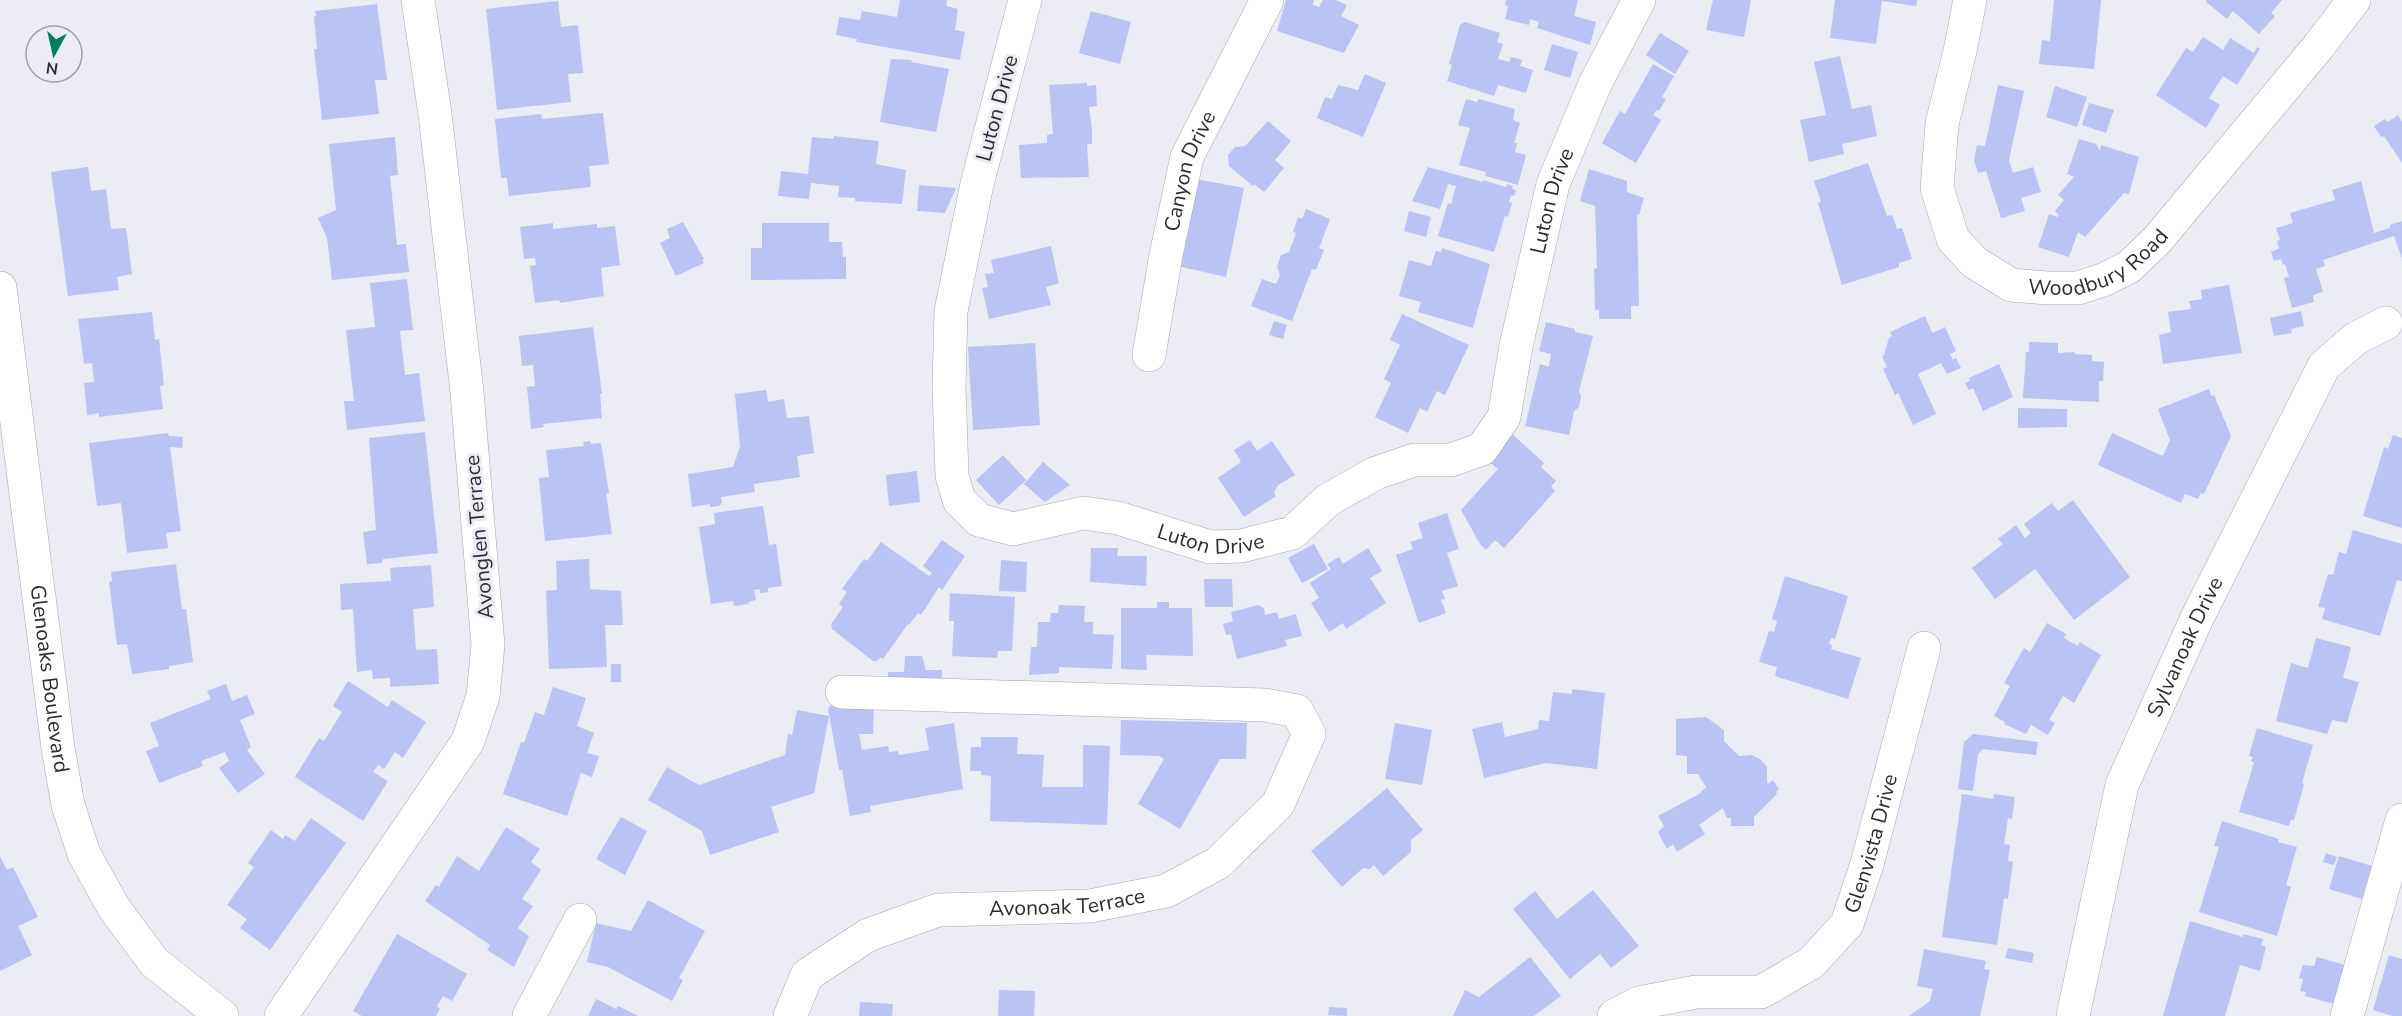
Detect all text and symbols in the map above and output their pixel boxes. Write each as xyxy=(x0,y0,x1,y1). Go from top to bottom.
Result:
north arrow xyxy=(24,24,84,84)
street label: Luton Drive xyxy=(969,52,1025,164)
text: N xyxy=(45,56,60,80)
street label: Canyon Drive xyxy=(1157,106,1222,234)
street label: Luton Drive xyxy=(1524,144,1581,256)
street label: Woodbury Road xyxy=(2027,223,2175,303)
street label: Avonglen Terrace xyxy=(458,454,500,620)
street label: Luton Drive xyxy=(1154,517,1267,561)
street label: Sylvanoak Drive xyxy=(2140,572,2230,721)
street label: Glenoaks Boulevard xyxy=(24,583,76,775)
street label: Glenvista Drive xyxy=(1838,771,1904,917)
street label: Avonoak Terrace xyxy=(989,881,1147,923)

